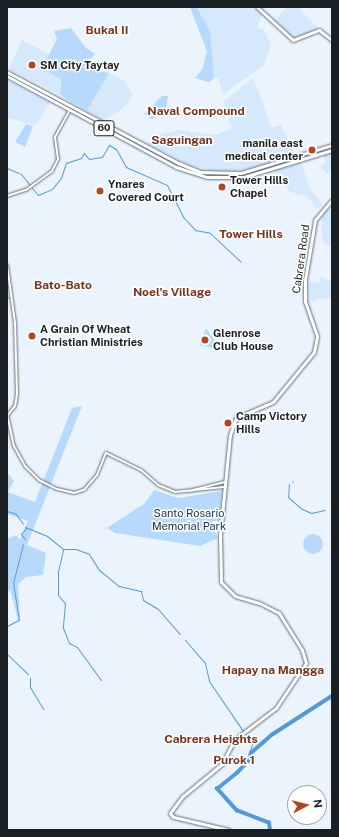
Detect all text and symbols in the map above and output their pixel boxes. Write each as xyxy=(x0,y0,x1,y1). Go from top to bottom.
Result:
district label: Bukal II xyxy=(86,24,128,38)
place label: SM City Taytay xyxy=(40,58,120,72)
marker: SM City Taytay xyxy=(27,60,37,70)
district label: Naval Compound xyxy=(147,105,245,119)
road number: 60 xyxy=(93,120,115,136)
district label: Saguingan xyxy=(151,134,213,148)
place label: manila east medical center xyxy=(225,137,303,163)
marker: manila east medical center xyxy=(306,144,318,156)
place label: Tower Hills Chapel xyxy=(230,174,288,200)
place label: Ynares Covered Court xyxy=(108,178,184,204)
marker: Tower Hills Chapel xyxy=(217,182,227,192)
marker: Ynares Covered Court xyxy=(95,186,105,196)
street label: Cabrera Road xyxy=(290,224,312,294)
district label: Tower Hills xyxy=(219,228,283,242)
district label: Bato-Bato xyxy=(34,279,92,293)
district label: Noel's Village xyxy=(133,286,211,300)
place label: A Grain Of Wheat Christian Ministries xyxy=(40,323,143,349)
place label: Glenrose Club House xyxy=(213,327,273,353)
marker: A Grain Of Wheat Christian Ministries xyxy=(27,331,37,341)
marker: Glenrose Club House xyxy=(200,335,210,345)
place label: Camp Victory Hills xyxy=(236,410,307,436)
marker: Camp Victory Hills xyxy=(223,418,233,428)
park label: Santo Rosario Memorial Park xyxy=(152,507,226,533)
district label: Hapay na Mangga xyxy=(222,664,324,678)
district label: Cabrera Heights xyxy=(164,733,258,747)
district label: Purok 1 xyxy=(213,754,255,768)
north arrow xyxy=(287,785,327,825)
text: N xyxy=(311,799,324,809)

